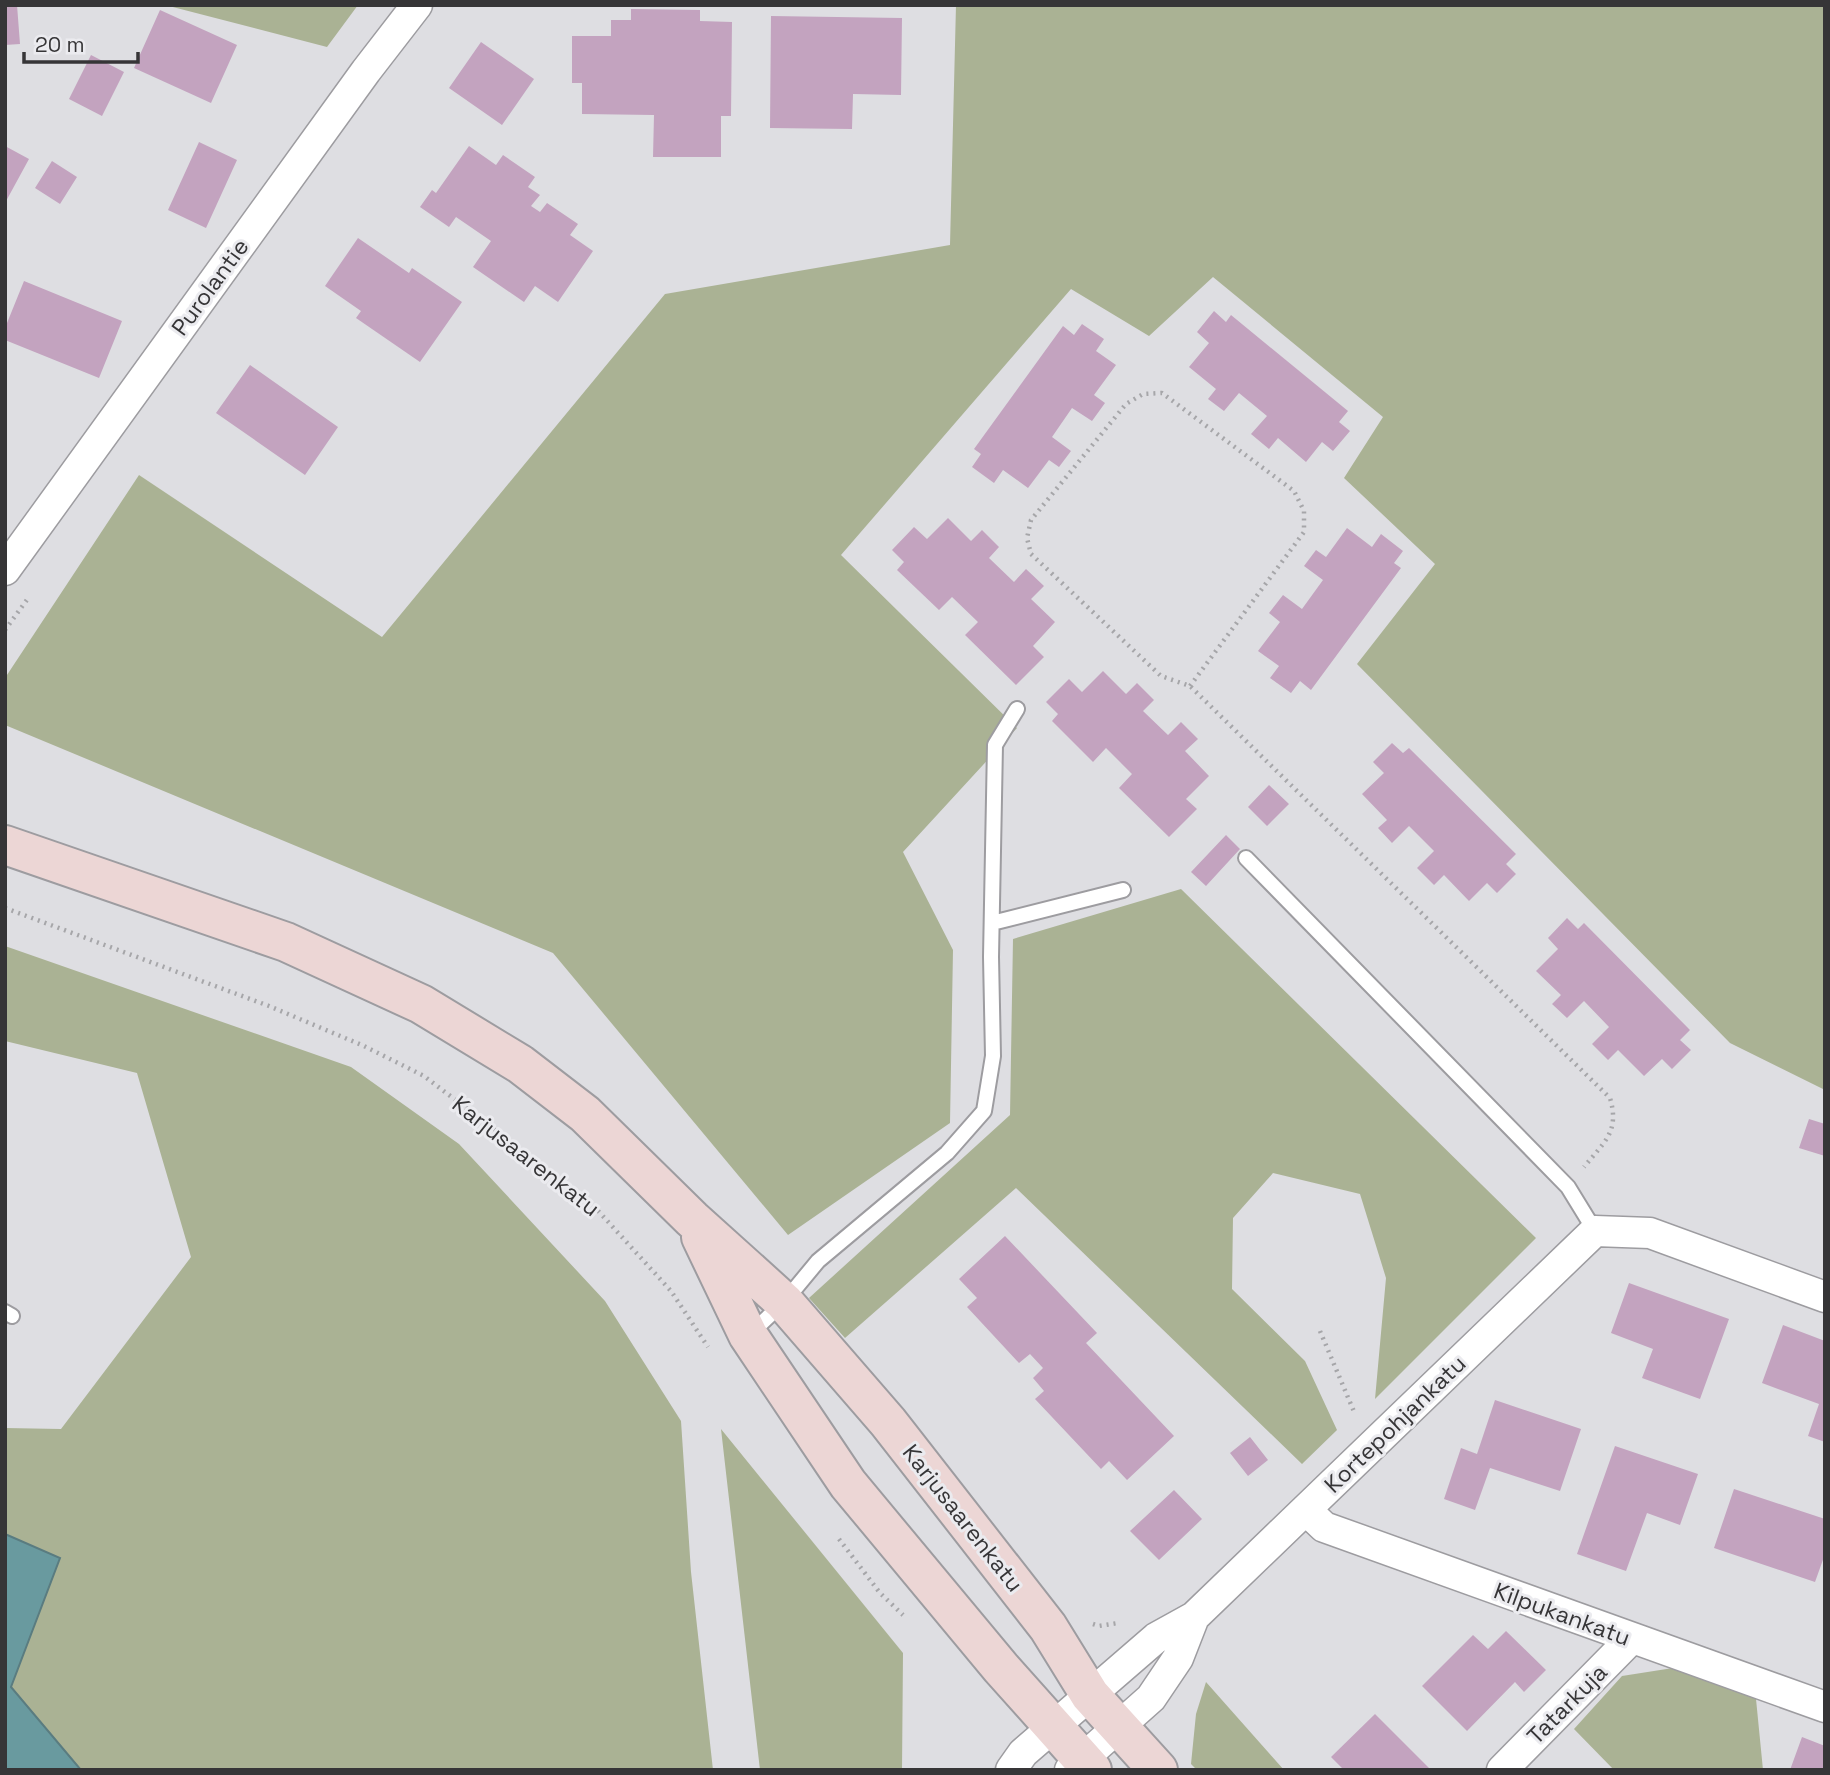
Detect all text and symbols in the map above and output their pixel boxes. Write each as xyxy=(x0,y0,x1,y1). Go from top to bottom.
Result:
scale bar xyxy=(24,21,138,65)
text: 20 m xyxy=(35,31,85,58)
street label: Purolantie xyxy=(165,233,255,341)
street label: Karjusaarenkatu xyxy=(446,1089,606,1223)
street label: Kortepohjankatu xyxy=(1318,1349,1472,1499)
street label: Karjusaarenkatu xyxy=(896,1438,1030,1598)
street label: Kilpukankatu xyxy=(1490,1575,1634,1653)
street label: Tatarkuja xyxy=(1520,1657,1614,1751)

